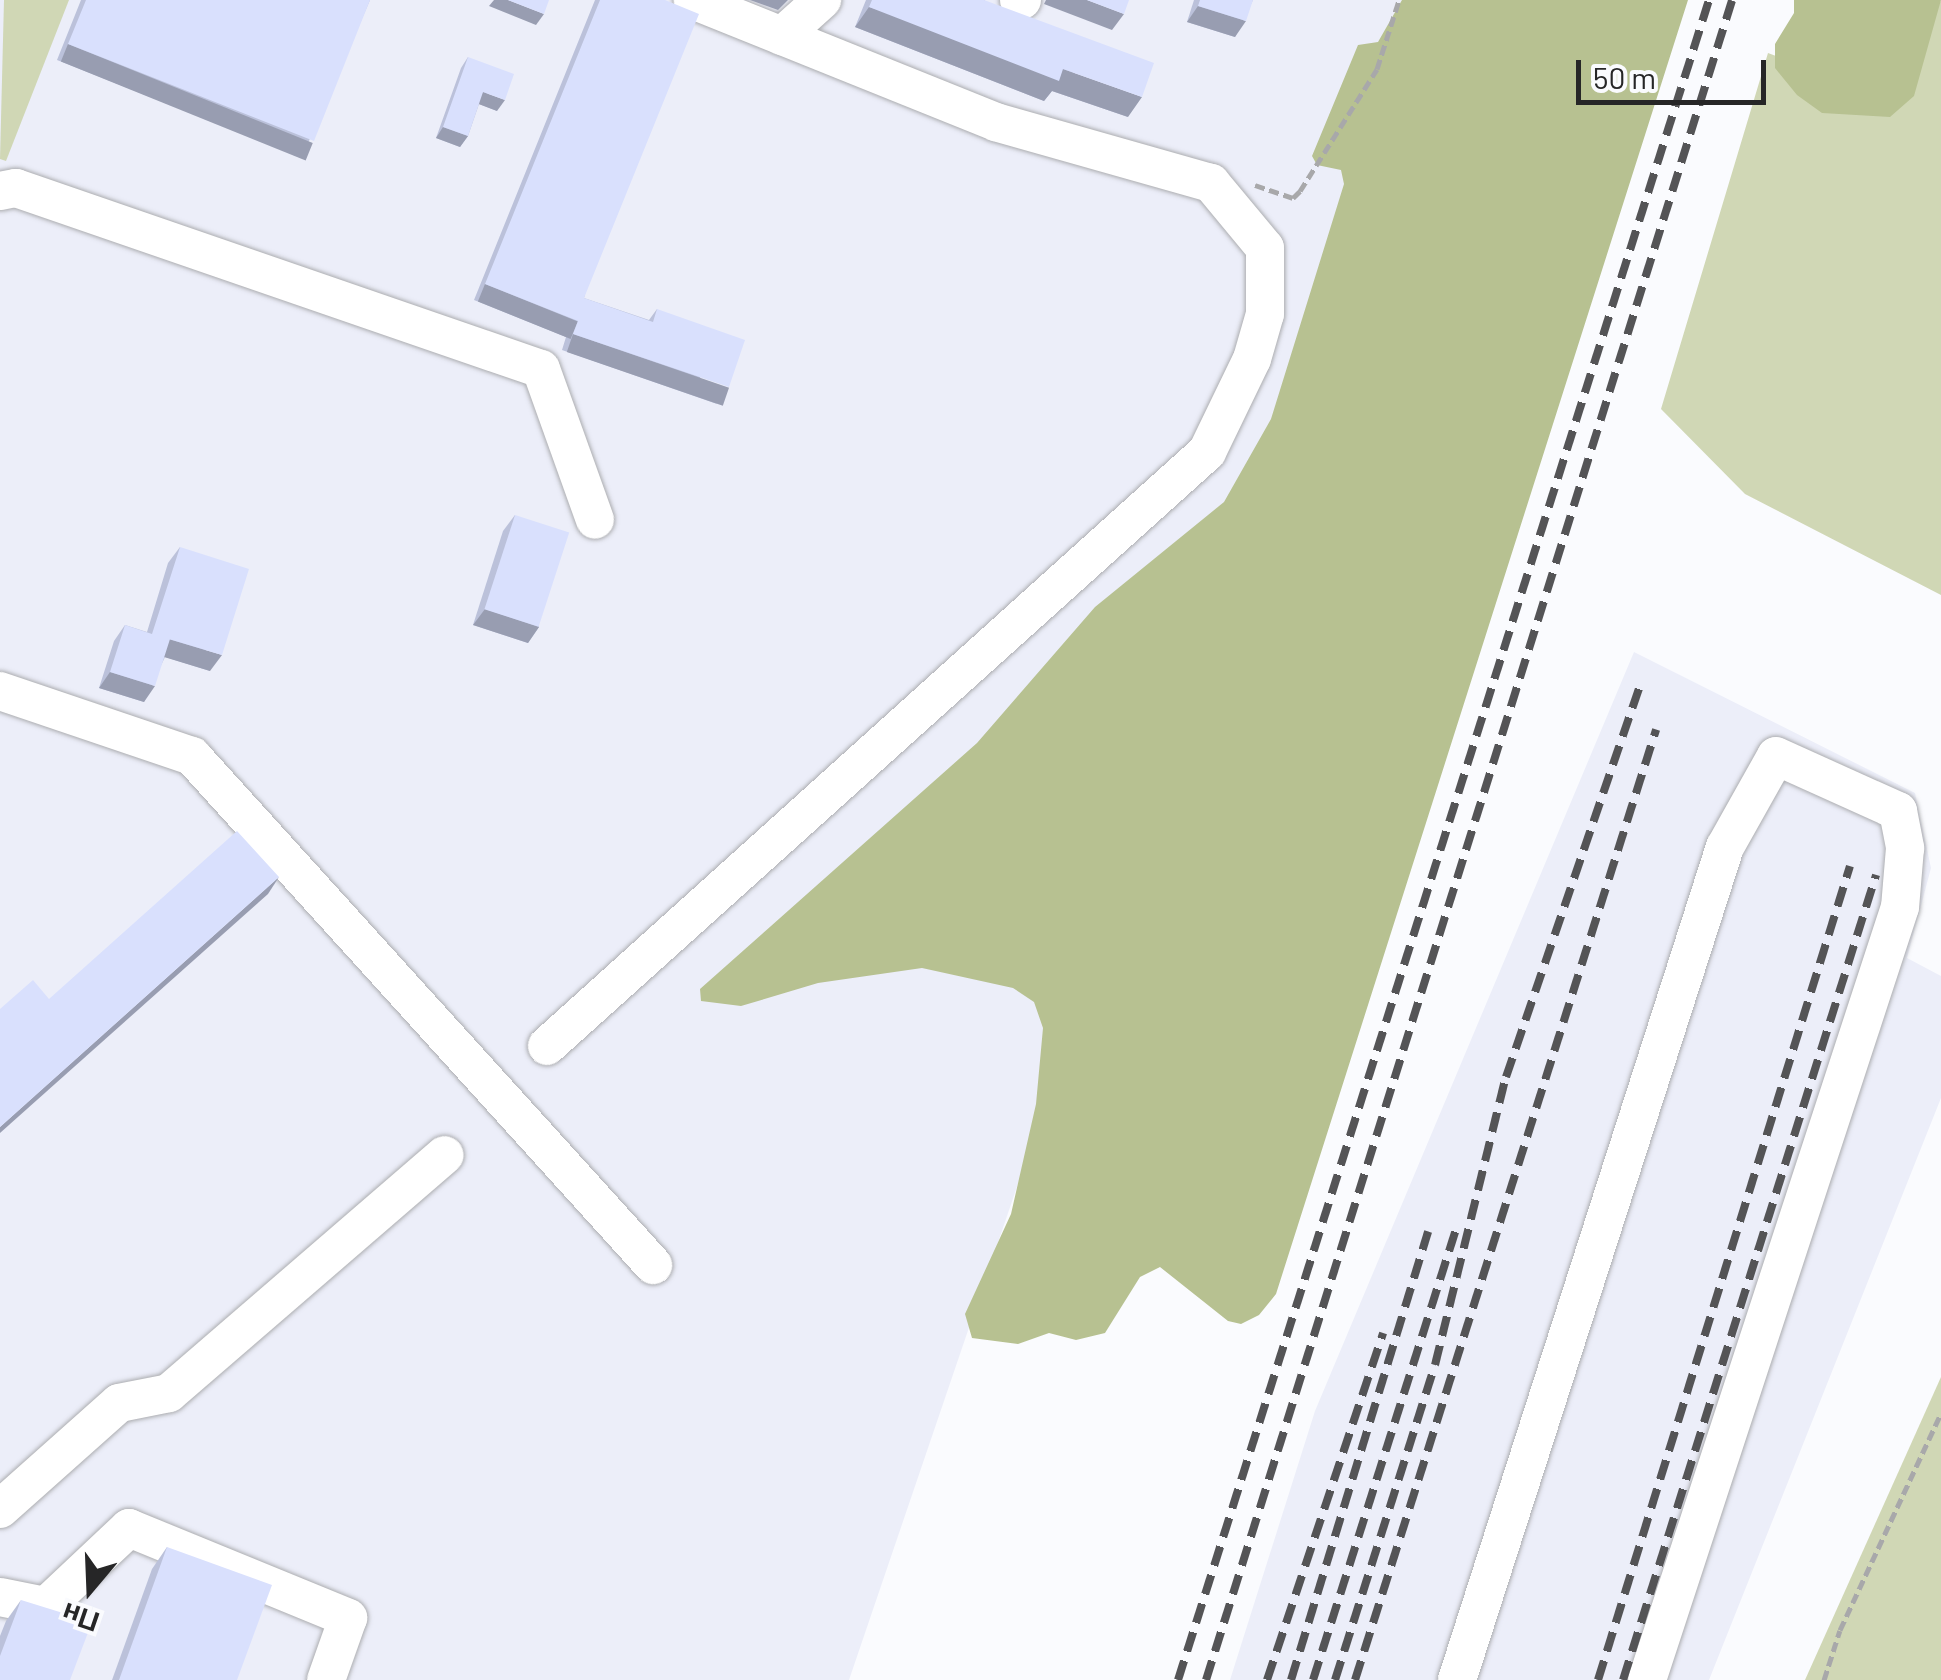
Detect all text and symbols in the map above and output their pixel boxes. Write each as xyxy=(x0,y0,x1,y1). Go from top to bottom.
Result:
scale bar xyxy=(1581,40,1771,102)
text: 50 m xyxy=(1593,59,1656,95)
north arrow xyxy=(40,1540,140,1640)
text: Пн xyxy=(57,1596,103,1640)

